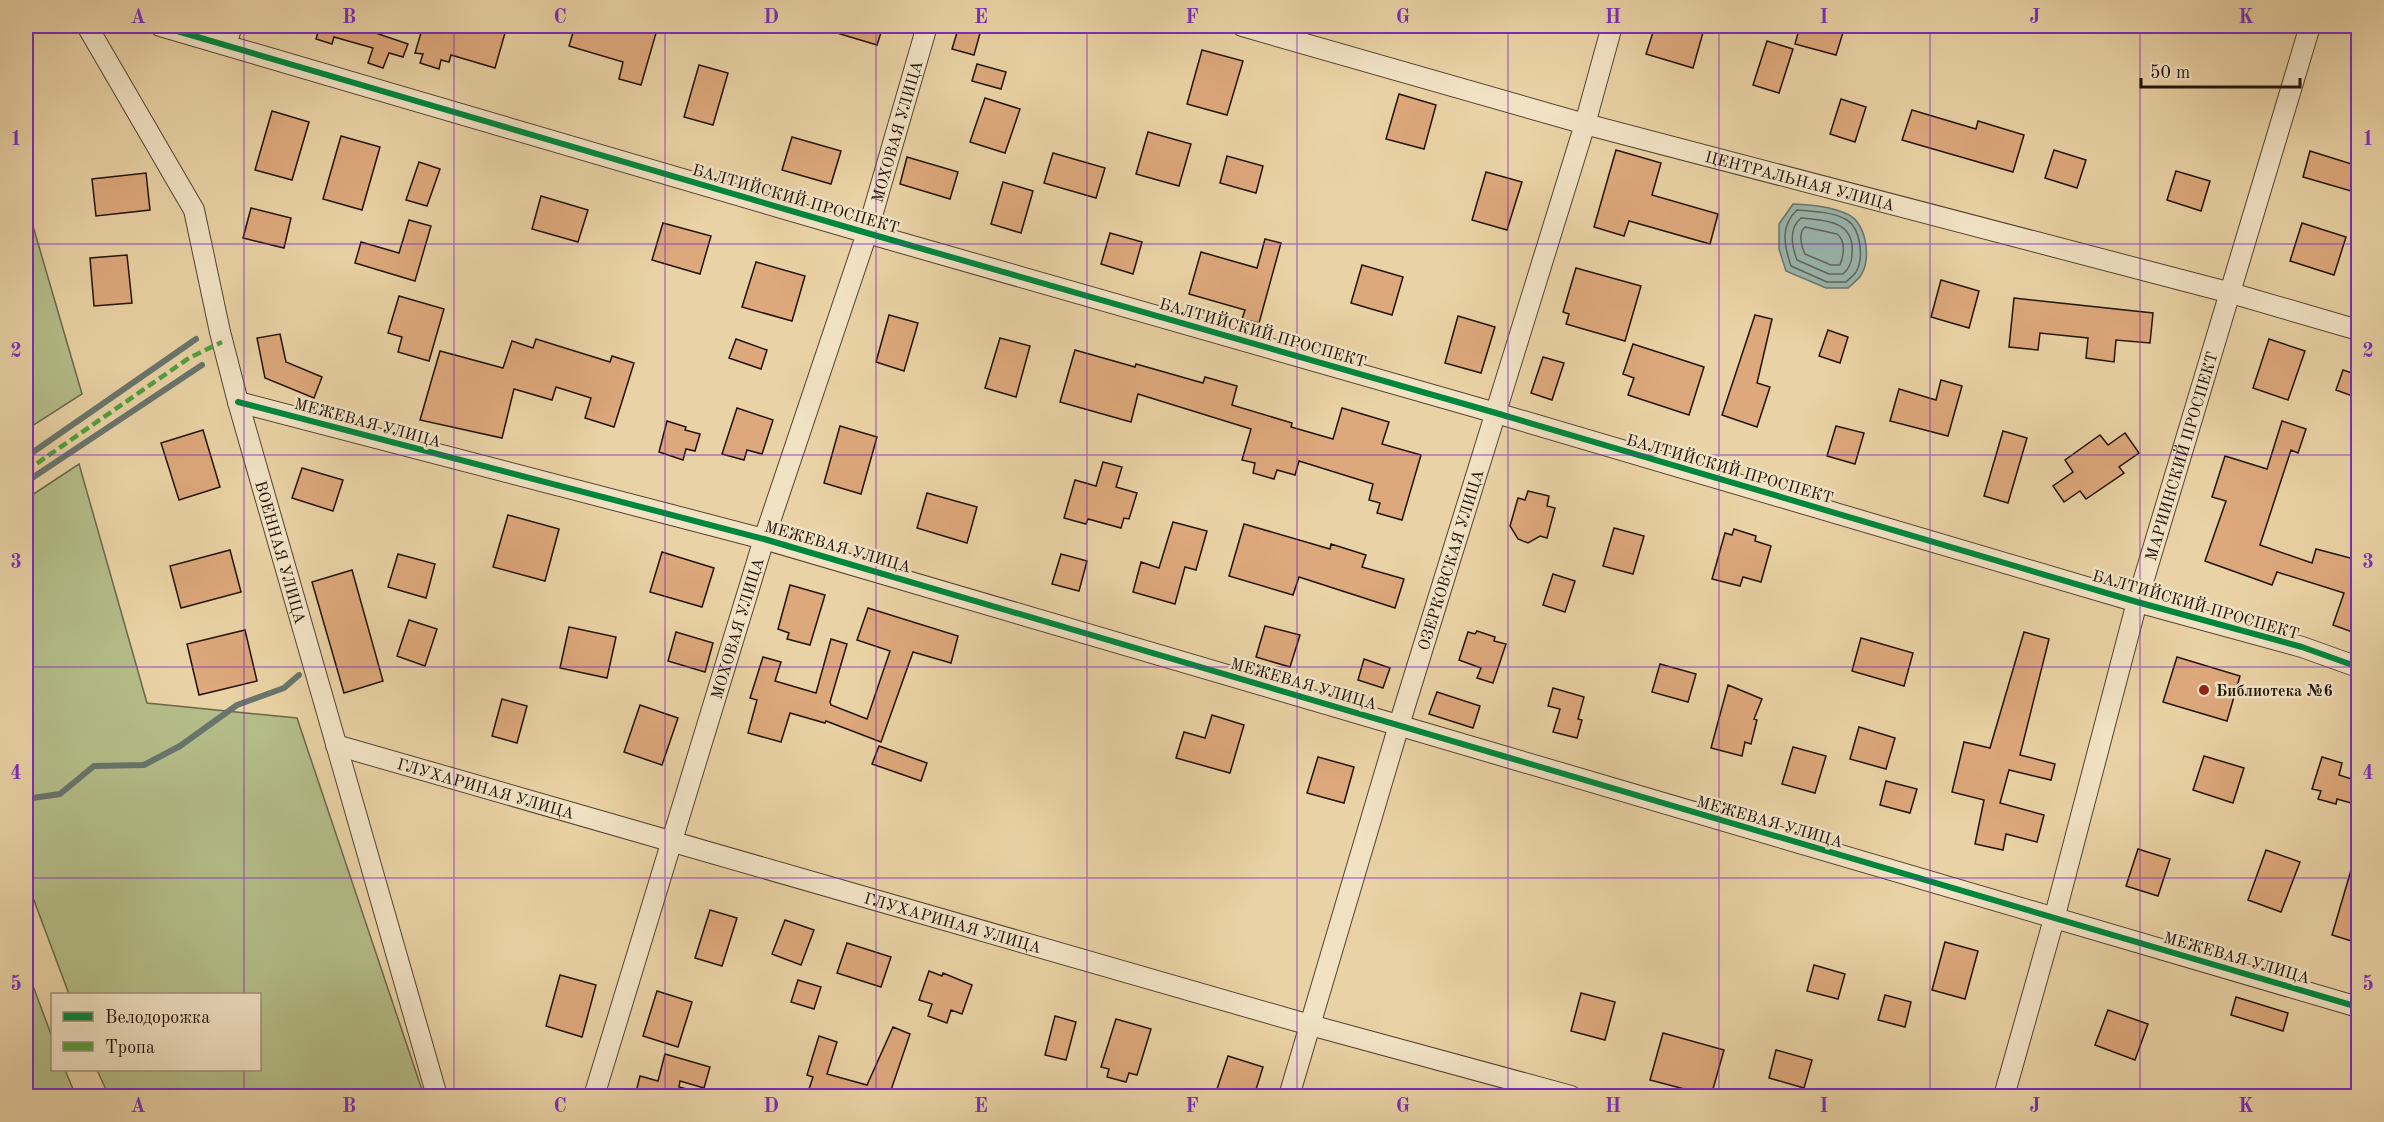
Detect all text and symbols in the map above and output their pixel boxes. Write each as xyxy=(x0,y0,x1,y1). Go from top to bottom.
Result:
text: A xyxy=(130,8,146,28)
text: B xyxy=(342,8,356,28)
text: C xyxy=(553,8,567,28)
text: D xyxy=(763,8,779,28)
text: E xyxy=(974,8,988,28)
text: F xyxy=(1185,8,1199,28)
text: G xyxy=(1396,8,1410,28)
text: H xyxy=(1605,8,1621,28)
text: I xyxy=(1820,8,1828,28)
text: J xyxy=(2030,8,2041,28)
text: K xyxy=(2238,8,2254,28)
scale bar xyxy=(2141,51,2300,89)
street label: МОХОВАЯ УЛИЦА xyxy=(870,59,926,205)
text: 50 m xyxy=(2150,64,2190,82)
text: 1 xyxy=(10,130,22,150)
text: 1 xyxy=(2362,130,2374,150)
street label: ЦЕНТРАЛЬНАЯ УЛИЦА xyxy=(1703,150,1896,215)
street label: БАЛТИЙСКИЙ ПРОСПЕКТ xyxy=(690,159,902,237)
street label: БАЛТИЙСКИЙ ПРОСПЕКТ xyxy=(1157,293,1369,371)
text: 2 xyxy=(10,342,22,362)
text: 2 xyxy=(2362,342,2374,362)
street label: МАРИИНСКИЙ ПРОСПЕКТ xyxy=(2144,350,2222,563)
street label: МЕЖЕВАЯ УЛИЦА xyxy=(292,397,443,451)
street label: БАЛТИЙСКИЙ ПРОСПЕКТ xyxy=(1624,429,1836,507)
street label: ОЗЕРКОВСКАЯ УЛИЦА xyxy=(1417,468,1488,653)
street label: ВОЕННАЯ УЛИЦА xyxy=(251,479,307,626)
street label: МЕЖЕВАЯ УЛИЦА xyxy=(762,519,912,576)
text: 3 xyxy=(10,553,22,573)
text: 3 xyxy=(2362,553,2374,573)
street label: МОХОВАЯ УЛИЦА xyxy=(710,556,768,701)
street label: БАЛТИЙСКИЙ ПРОСПЕКТ xyxy=(2090,565,2302,643)
street label: МЕЖЕВАЯ УЛИЦА xyxy=(1228,656,1378,713)
marker: Библиотека №6 xyxy=(2197,683,2211,697)
place label: Библиотека №6 xyxy=(2216,684,2333,700)
street label: ГЛУХАРИНАЯ УЛИЦА xyxy=(395,757,576,823)
text: 4 xyxy=(10,764,22,784)
text: 4 xyxy=(2362,764,2374,784)
street label: МЕЖЕВАЯ УЛИЦА xyxy=(1694,794,1844,851)
street label: ГЛУХАРИНАЯ УЛИЦА xyxy=(862,891,1043,957)
street label: МЕЖЕВАЯ УЛИЦА xyxy=(2161,930,2311,987)
text: 5 xyxy=(10,974,22,995)
text: 5 xyxy=(2362,974,2374,995)
legend xyxy=(51,993,261,1071)
text: Велодорожка xyxy=(105,1009,210,1027)
text: Тропа xyxy=(105,1039,155,1057)
text: A xyxy=(130,1097,146,1117)
text: B xyxy=(342,1097,356,1117)
text: C xyxy=(553,1097,567,1117)
text: D xyxy=(763,1097,779,1117)
text: E xyxy=(974,1097,988,1117)
text: F xyxy=(1185,1097,1199,1117)
text: G xyxy=(1396,1097,1410,1117)
text: H xyxy=(1605,1097,1621,1117)
text: I xyxy=(1820,1097,1828,1117)
text: J xyxy=(2030,1097,2041,1117)
text: K xyxy=(2238,1097,2254,1117)

